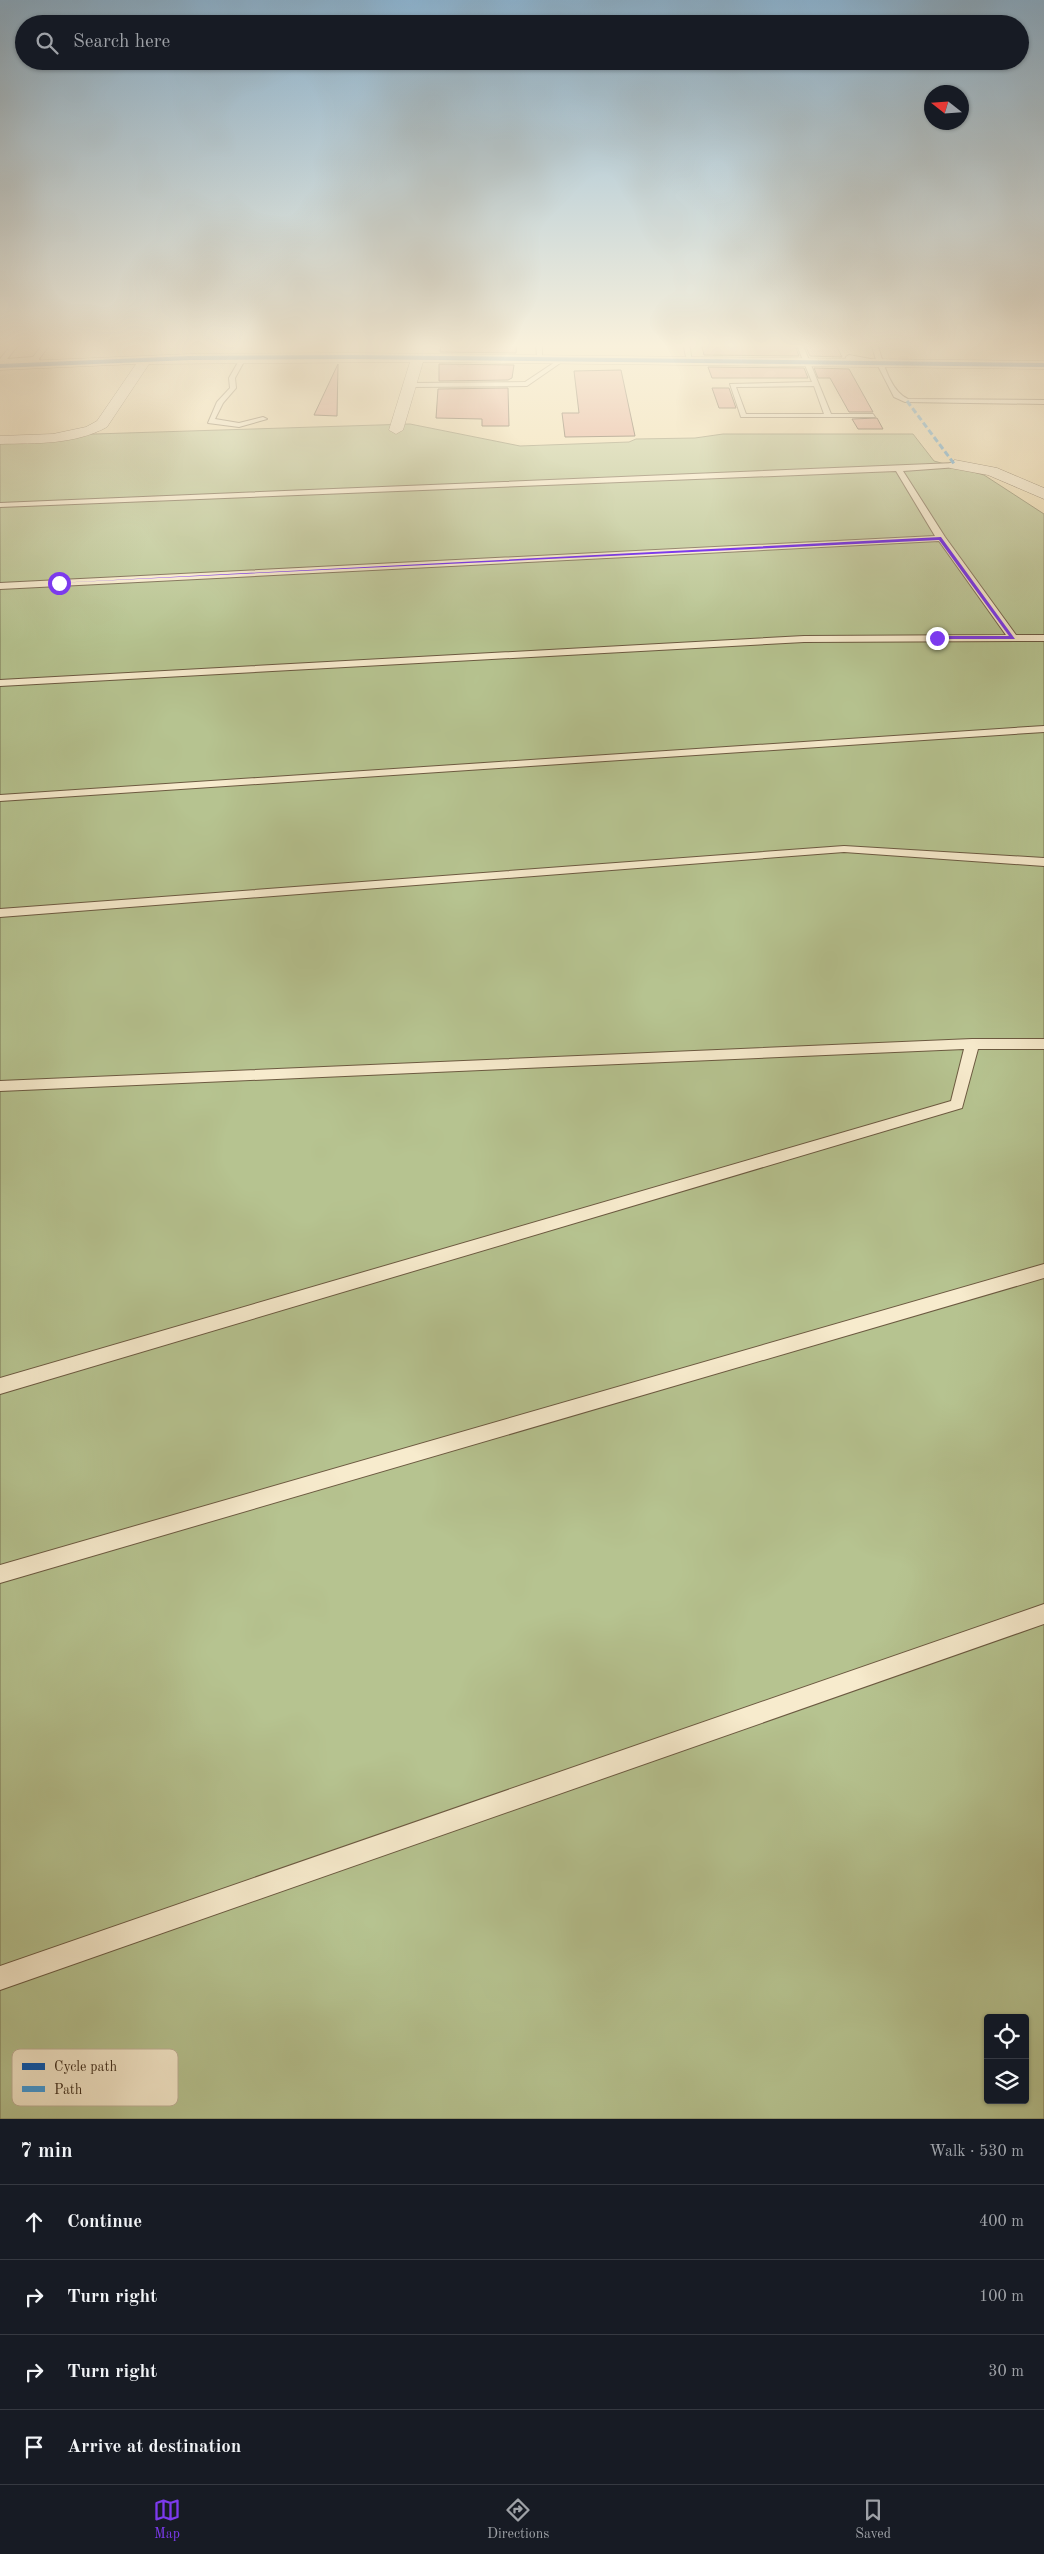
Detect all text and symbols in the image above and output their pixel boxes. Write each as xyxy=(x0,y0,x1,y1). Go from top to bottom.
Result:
search box xyxy=(15,15,1029,70)
icon: search xyxy=(33,29,61,57)
text: Search here xyxy=(73,33,170,52)
north arrow xyxy=(924,85,969,130)
route start xyxy=(48,572,71,595)
route end xyxy=(926,627,949,650)
map controls xyxy=(984,2014,1029,2104)
button: locate xyxy=(984,2014,1029,2059)
legend xyxy=(12,2049,178,2106)
button: layers xyxy=(984,2059,1029,2104)
text: Cycle path xyxy=(54,2060,117,2074)
text: Path xyxy=(54,2083,83,2097)
text: 7 min xyxy=(20,2141,73,2162)
text: Walk · 530 m xyxy=(929,2144,1024,2160)
icon: ahead xyxy=(20,2208,48,2236)
text: Continue xyxy=(67,2213,142,2232)
text: 400 m xyxy=(979,2214,1024,2230)
icon: right xyxy=(20,2283,48,2311)
text: Turn right xyxy=(67,2288,157,2307)
text: 100 m xyxy=(979,2289,1024,2305)
icon: right xyxy=(20,2358,48,2386)
text: Turn right xyxy=(67,2363,157,2382)
text: 30 m xyxy=(988,2364,1024,2380)
icon: arrive xyxy=(20,2433,48,2461)
text: Arrive at destination xyxy=(67,2438,241,2457)
tab: Map xyxy=(153,2496,181,2543)
tab: Directions xyxy=(487,2496,549,2543)
tab: Saved xyxy=(855,2496,891,2543)

